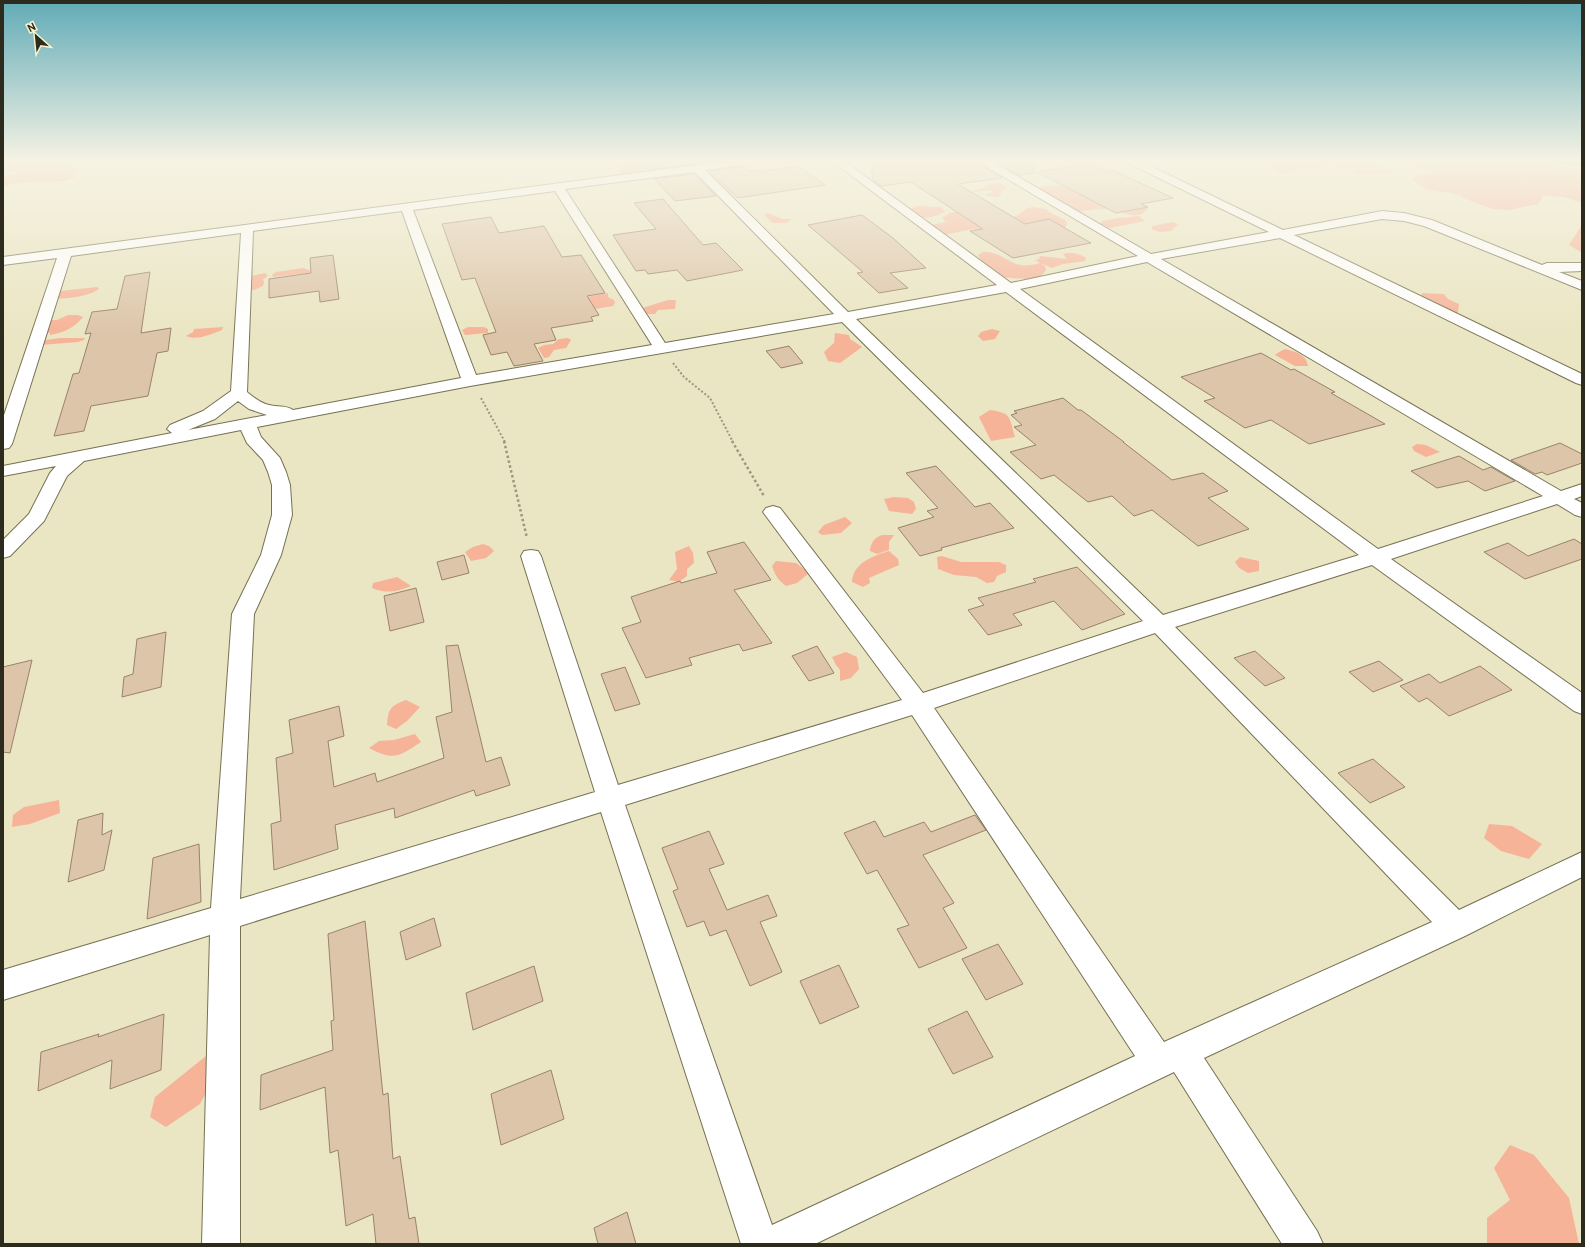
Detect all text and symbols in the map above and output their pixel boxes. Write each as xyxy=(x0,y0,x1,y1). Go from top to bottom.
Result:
north arrow xyxy=(16,16,56,56)
text: N xyxy=(25,20,39,36)

